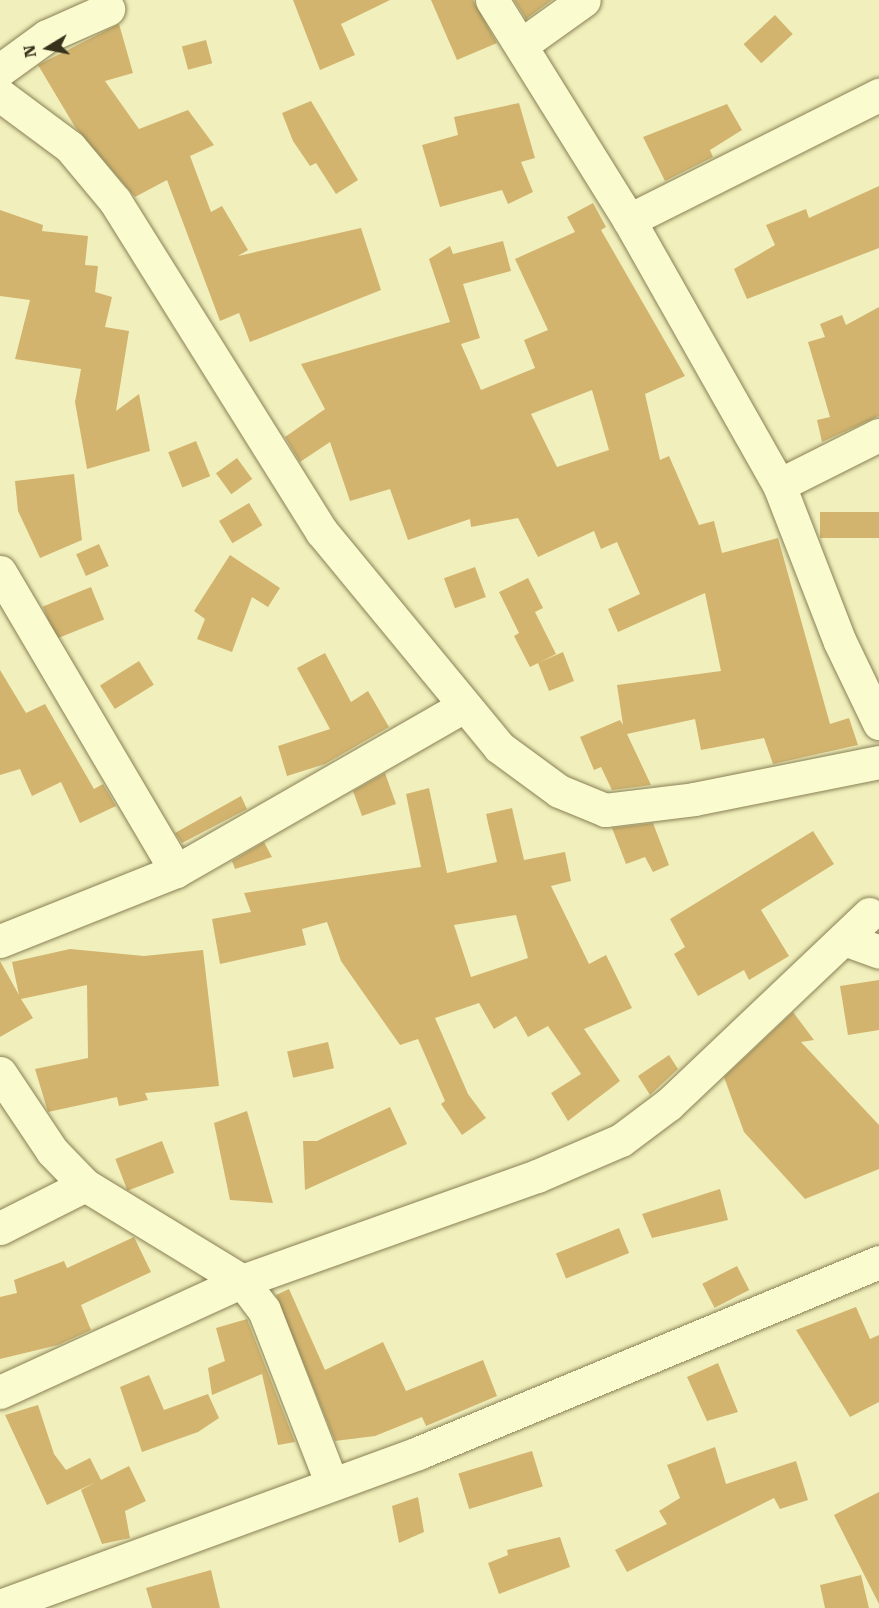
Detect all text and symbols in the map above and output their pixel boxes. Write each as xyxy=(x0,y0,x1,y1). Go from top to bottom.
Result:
north arrow xyxy=(18,18,78,78)
text: N xyxy=(19,44,40,59)

